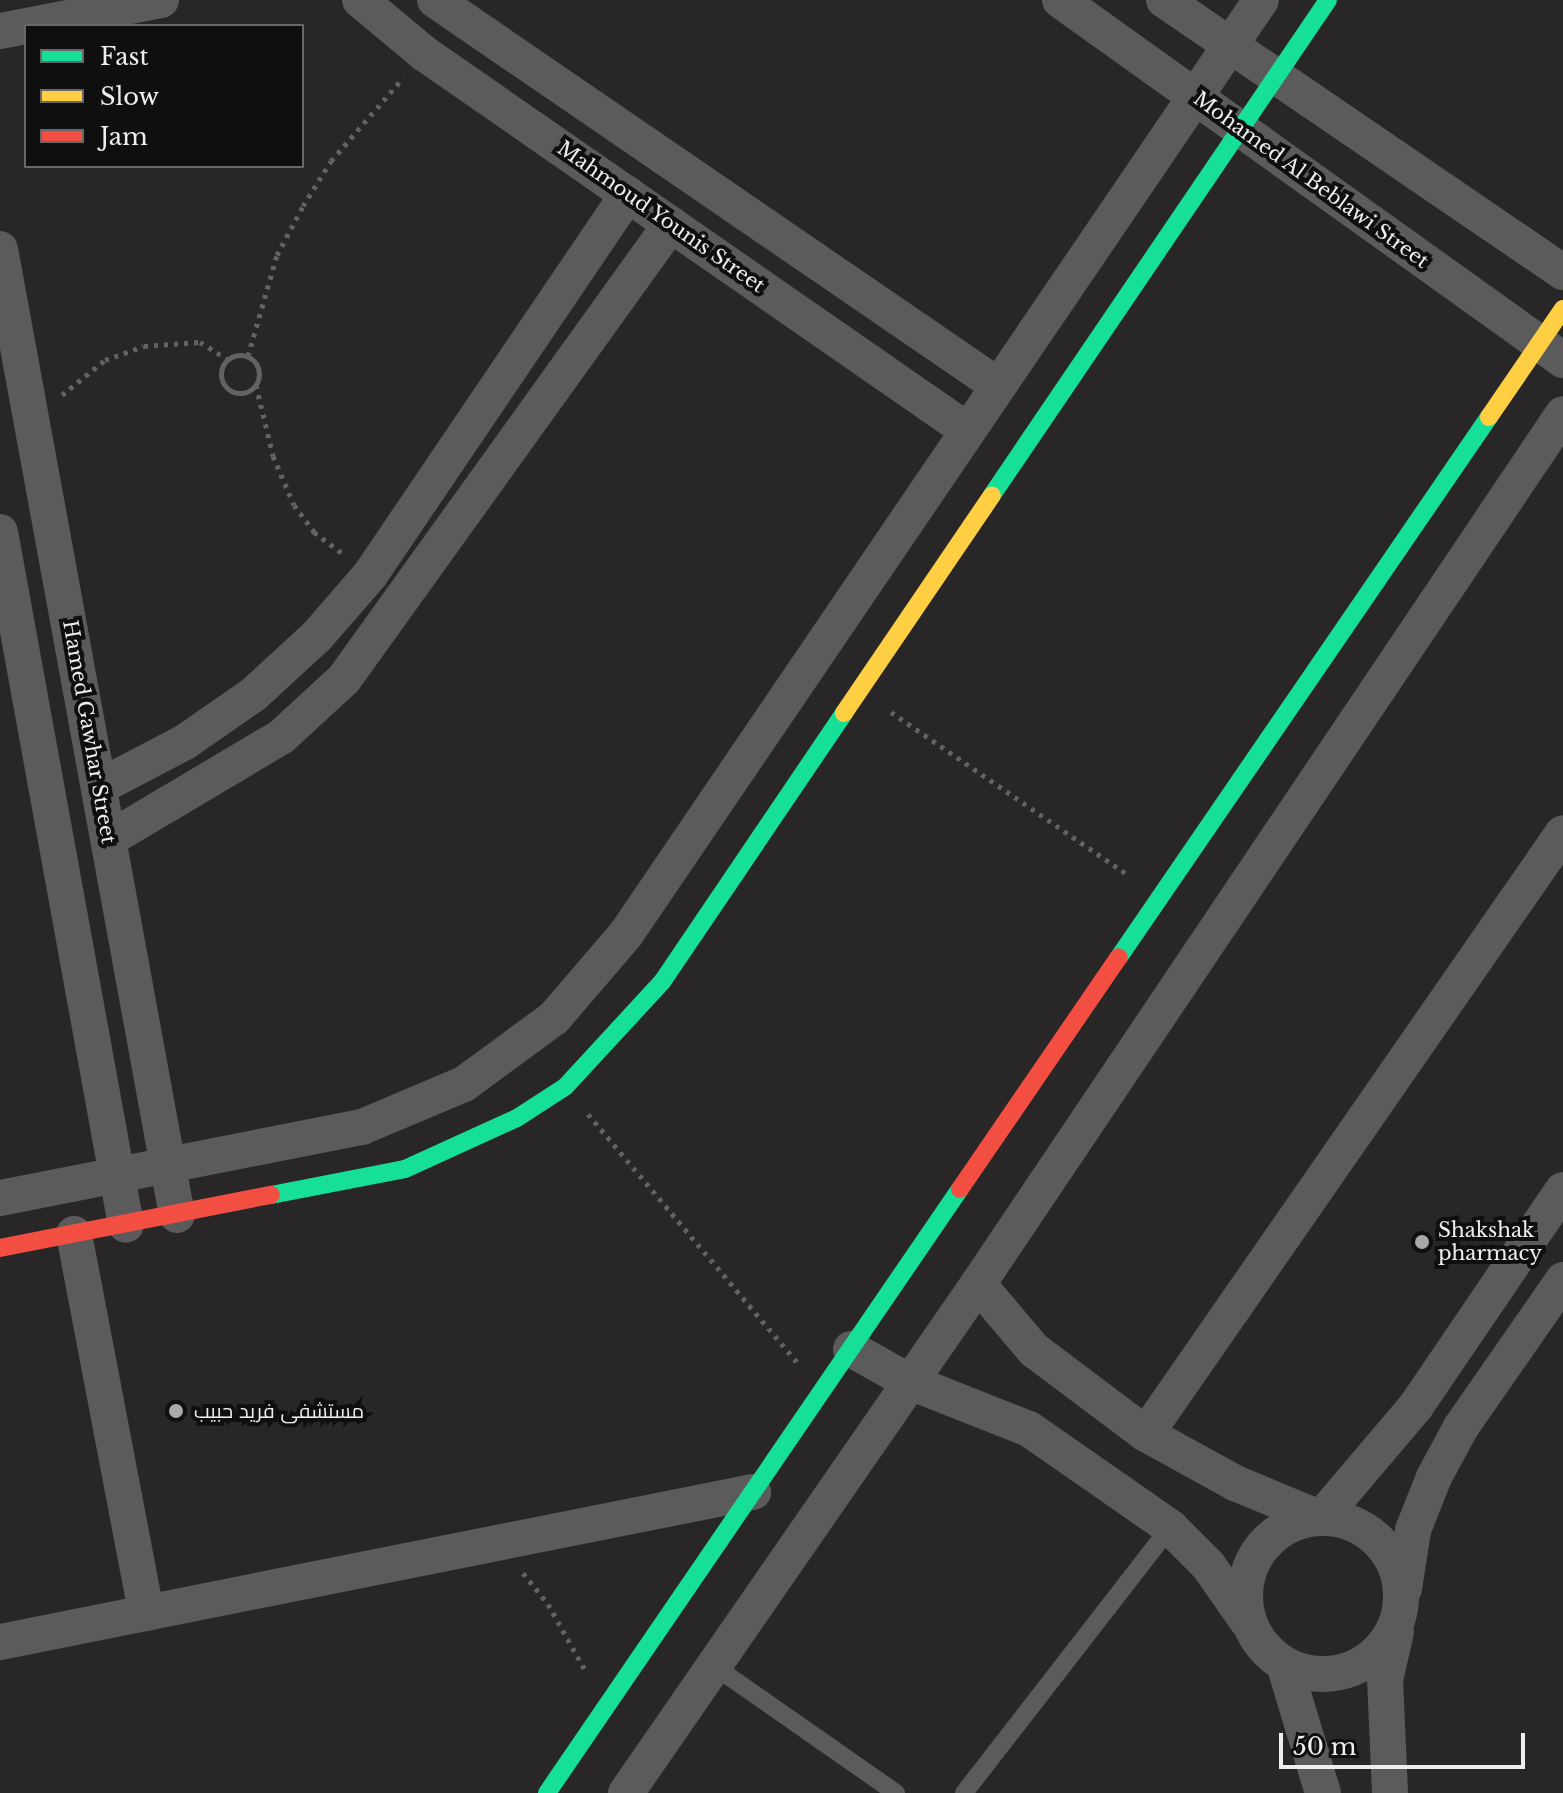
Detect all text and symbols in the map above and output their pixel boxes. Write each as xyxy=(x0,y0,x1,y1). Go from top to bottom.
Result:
legend xyxy=(24,24,304,168)
text: Fast xyxy=(100,42,148,71)
text: Slow xyxy=(100,82,159,111)
street label: Mohamed Al Beblawi Street xyxy=(1188,86,1434,274)
text: Jam xyxy=(100,122,148,151)
street label: Mahmoud Younis Street xyxy=(552,136,770,298)
street label: Hamed Gawhar Street xyxy=(57,618,121,846)
place label: Shakshak pharmacy xyxy=(1438,1218,1542,1265)
marker: Shakshak pharmacy xyxy=(1413,1233,1431,1251)
place label: مستشفى فريد حبيب xyxy=(194,1399,364,1423)
marker: مستشفى فريد حبيب xyxy=(165,1400,187,1422)
scale bar xyxy=(1283,1717,1529,1767)
text: 50 m xyxy=(1293,1732,1356,1761)

